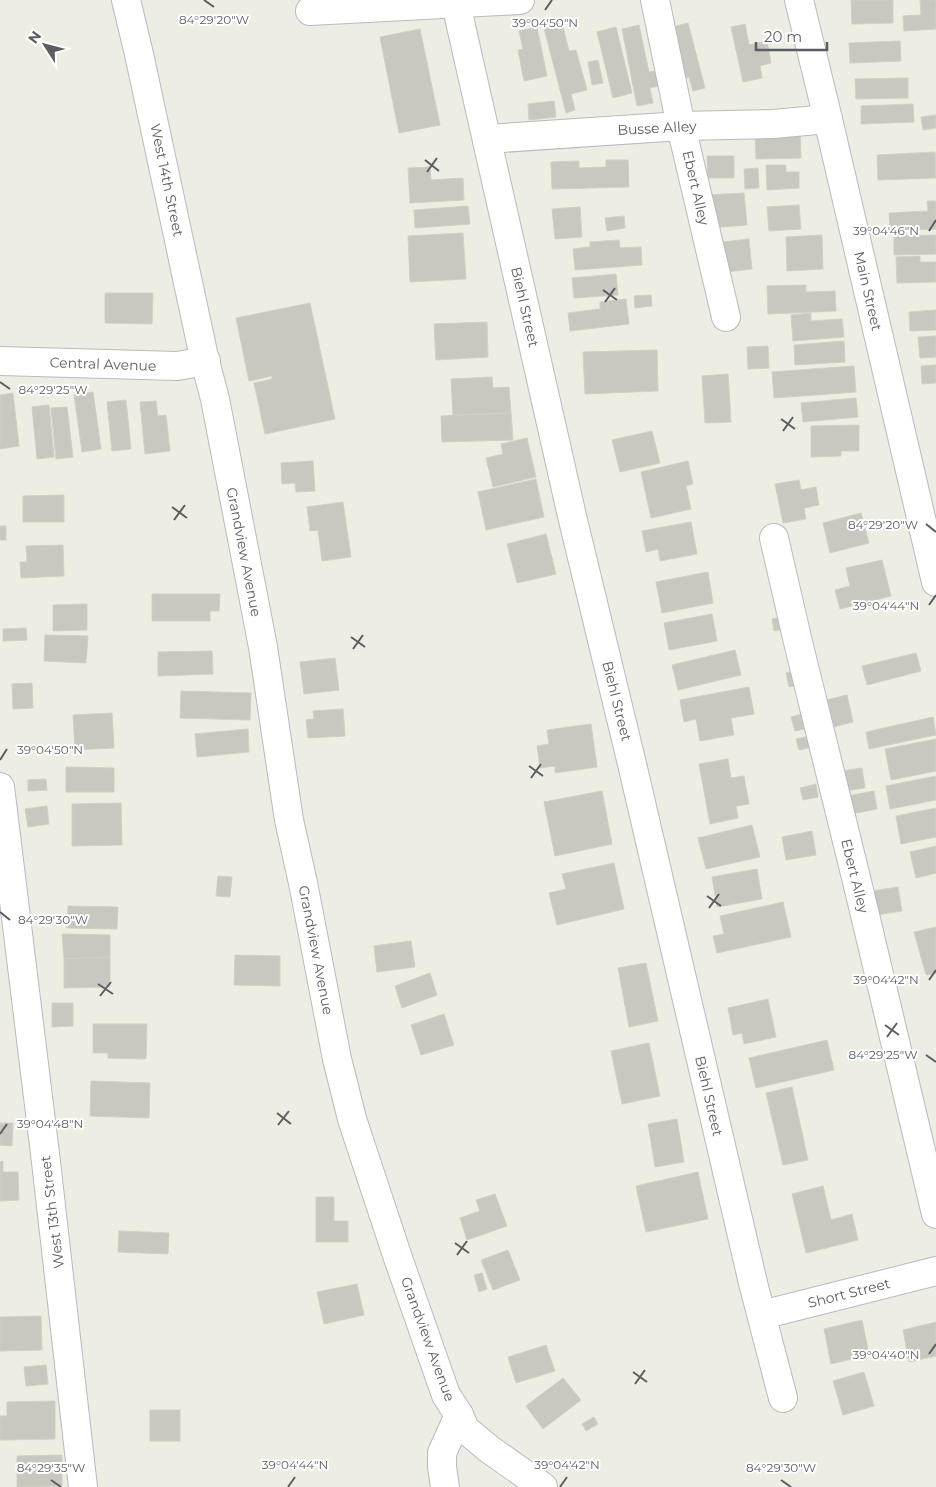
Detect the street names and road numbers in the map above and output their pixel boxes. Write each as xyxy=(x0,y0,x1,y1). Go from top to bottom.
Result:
street label: Busse Alley xyxy=(617,117,697,139)
street label: West 14th Street xyxy=(146,122,188,238)
street label: Ebert Alley xyxy=(679,149,713,227)
street label: Main Street xyxy=(850,250,886,333)
street label: Biehl Street xyxy=(507,265,543,349)
street label: Central Avenue xyxy=(49,353,157,375)
street label: Grandview Avenue xyxy=(223,486,265,618)
street label: Biehl Street xyxy=(598,659,636,743)
street label: Ebert Alley xyxy=(837,837,873,915)
street label: Grandview Avenue xyxy=(295,884,337,1016)
street label: Biehl Street xyxy=(691,1054,727,1138)
street label: West 13th Street xyxy=(36,1154,68,1269)
street label: Grandview Avenue xyxy=(397,1274,459,1404)
street label: Short Street xyxy=(806,1274,892,1312)

